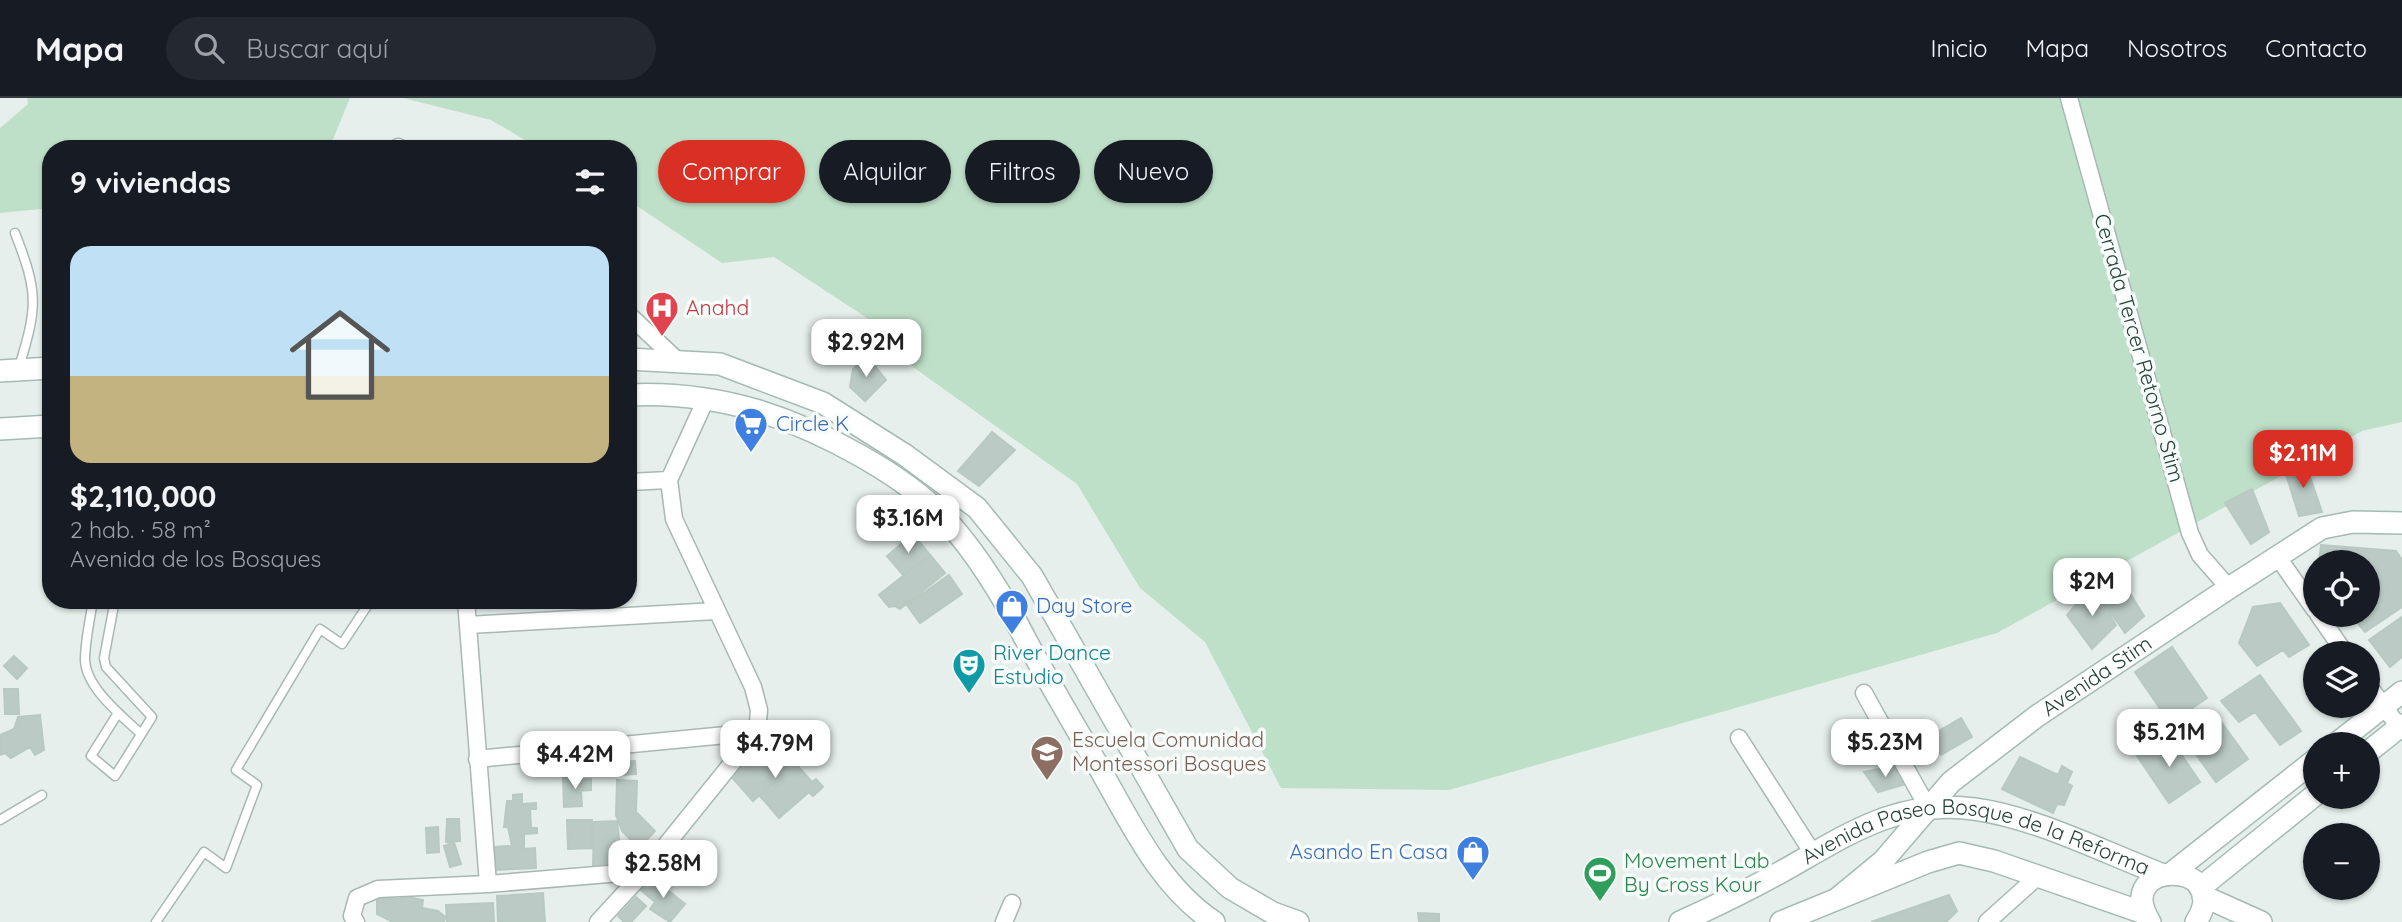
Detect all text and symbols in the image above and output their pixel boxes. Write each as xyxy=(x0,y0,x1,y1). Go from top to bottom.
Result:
search box xyxy=(166,17,656,80)
text: Mapa xyxy=(35,28,124,69)
icon: search xyxy=(190,29,228,67)
text: Buscar aquí xyxy=(246,32,388,65)
text: Inicio xyxy=(1930,33,1988,63)
text: Mapa xyxy=(2026,33,2089,63)
text: Nosotros xyxy=(2127,33,2227,63)
text: Contacto xyxy=(2265,33,2367,63)
chip: Comprar xyxy=(658,140,805,203)
chip: Alquilar xyxy=(819,140,951,203)
chip: Filtros xyxy=(965,140,1080,203)
chip: Nuevo xyxy=(1094,140,1213,203)
text: 9 viviendas xyxy=(70,163,231,201)
icon: filters xyxy=(571,163,609,201)
street label: Cerrada Tercer Retorno Stim xyxy=(2089,210,2191,485)
hospital icon: Anahd xyxy=(643,289,681,338)
icon: home xyxy=(277,292,403,418)
place label: Anahd xyxy=(686,294,749,320)
pin: $2.92M xyxy=(809,320,923,379)
text: $2.92M xyxy=(827,327,905,356)
supermarket icon: Circle K xyxy=(732,405,770,454)
place label: Circle K xyxy=(776,410,849,436)
pin: $2.11M xyxy=(2246,430,2360,490)
text: $2.11M xyxy=(2269,438,2337,467)
text: $2,110,000 xyxy=(70,477,216,515)
pin: $3.16M xyxy=(851,496,965,555)
text: $3.16M xyxy=(872,503,944,532)
text: 2 hab. · 58 m² xyxy=(70,515,211,544)
text: Avenida de los Bosques xyxy=(70,544,321,573)
map controls xyxy=(2303,550,2380,900)
button: locate xyxy=(2303,550,2380,627)
pin: $2M xyxy=(2058,559,2126,618)
text: $2M xyxy=(2069,566,2115,595)
shop icon: Day Store xyxy=(993,587,1031,636)
place label: Day Store xyxy=(1036,592,1132,618)
street label: Avenida Stim xyxy=(2037,629,2156,721)
place label: River Dance Estudio xyxy=(993,639,1111,689)
button: layers xyxy=(2303,641,2380,718)
theatre icon: River Dance Estudio xyxy=(950,646,988,695)
pin: $5.21M xyxy=(2112,710,2226,769)
text: $5.21M xyxy=(2133,717,2205,746)
pin: $4.79M xyxy=(718,720,832,780)
pin: $5.23M xyxy=(1828,720,1942,779)
place label: Escuela Comunidad Montessori Bosques xyxy=(1072,726,1266,776)
text: $5.23M xyxy=(1847,727,1923,756)
text: $4.79M xyxy=(736,728,814,757)
pin: $4.42M xyxy=(518,732,632,791)
button: + xyxy=(2303,732,2380,809)
school or university icon: Escuela Comunidad Montessori Bosques xyxy=(1028,733,1066,782)
text: $4.42M xyxy=(536,739,614,768)
text: Avenida Paseo Bosque de la Reforma xyxy=(1797,793,2154,880)
button: − xyxy=(2303,823,2380,900)
shop icon: Asando En Casa xyxy=(1454,833,1492,882)
place label: Asando En Casa xyxy=(1289,838,1448,864)
pin: $2.58M xyxy=(606,840,720,900)
place label: Movement Lab By Cross Kour xyxy=(1624,847,1769,897)
text: $2.58M xyxy=(624,848,702,877)
street label: Avenida Paseo Bosque de la Reforma xyxy=(1793,849,2159,887)
sports icon: Movement Lab By Cross Kour xyxy=(1581,854,1619,903)

